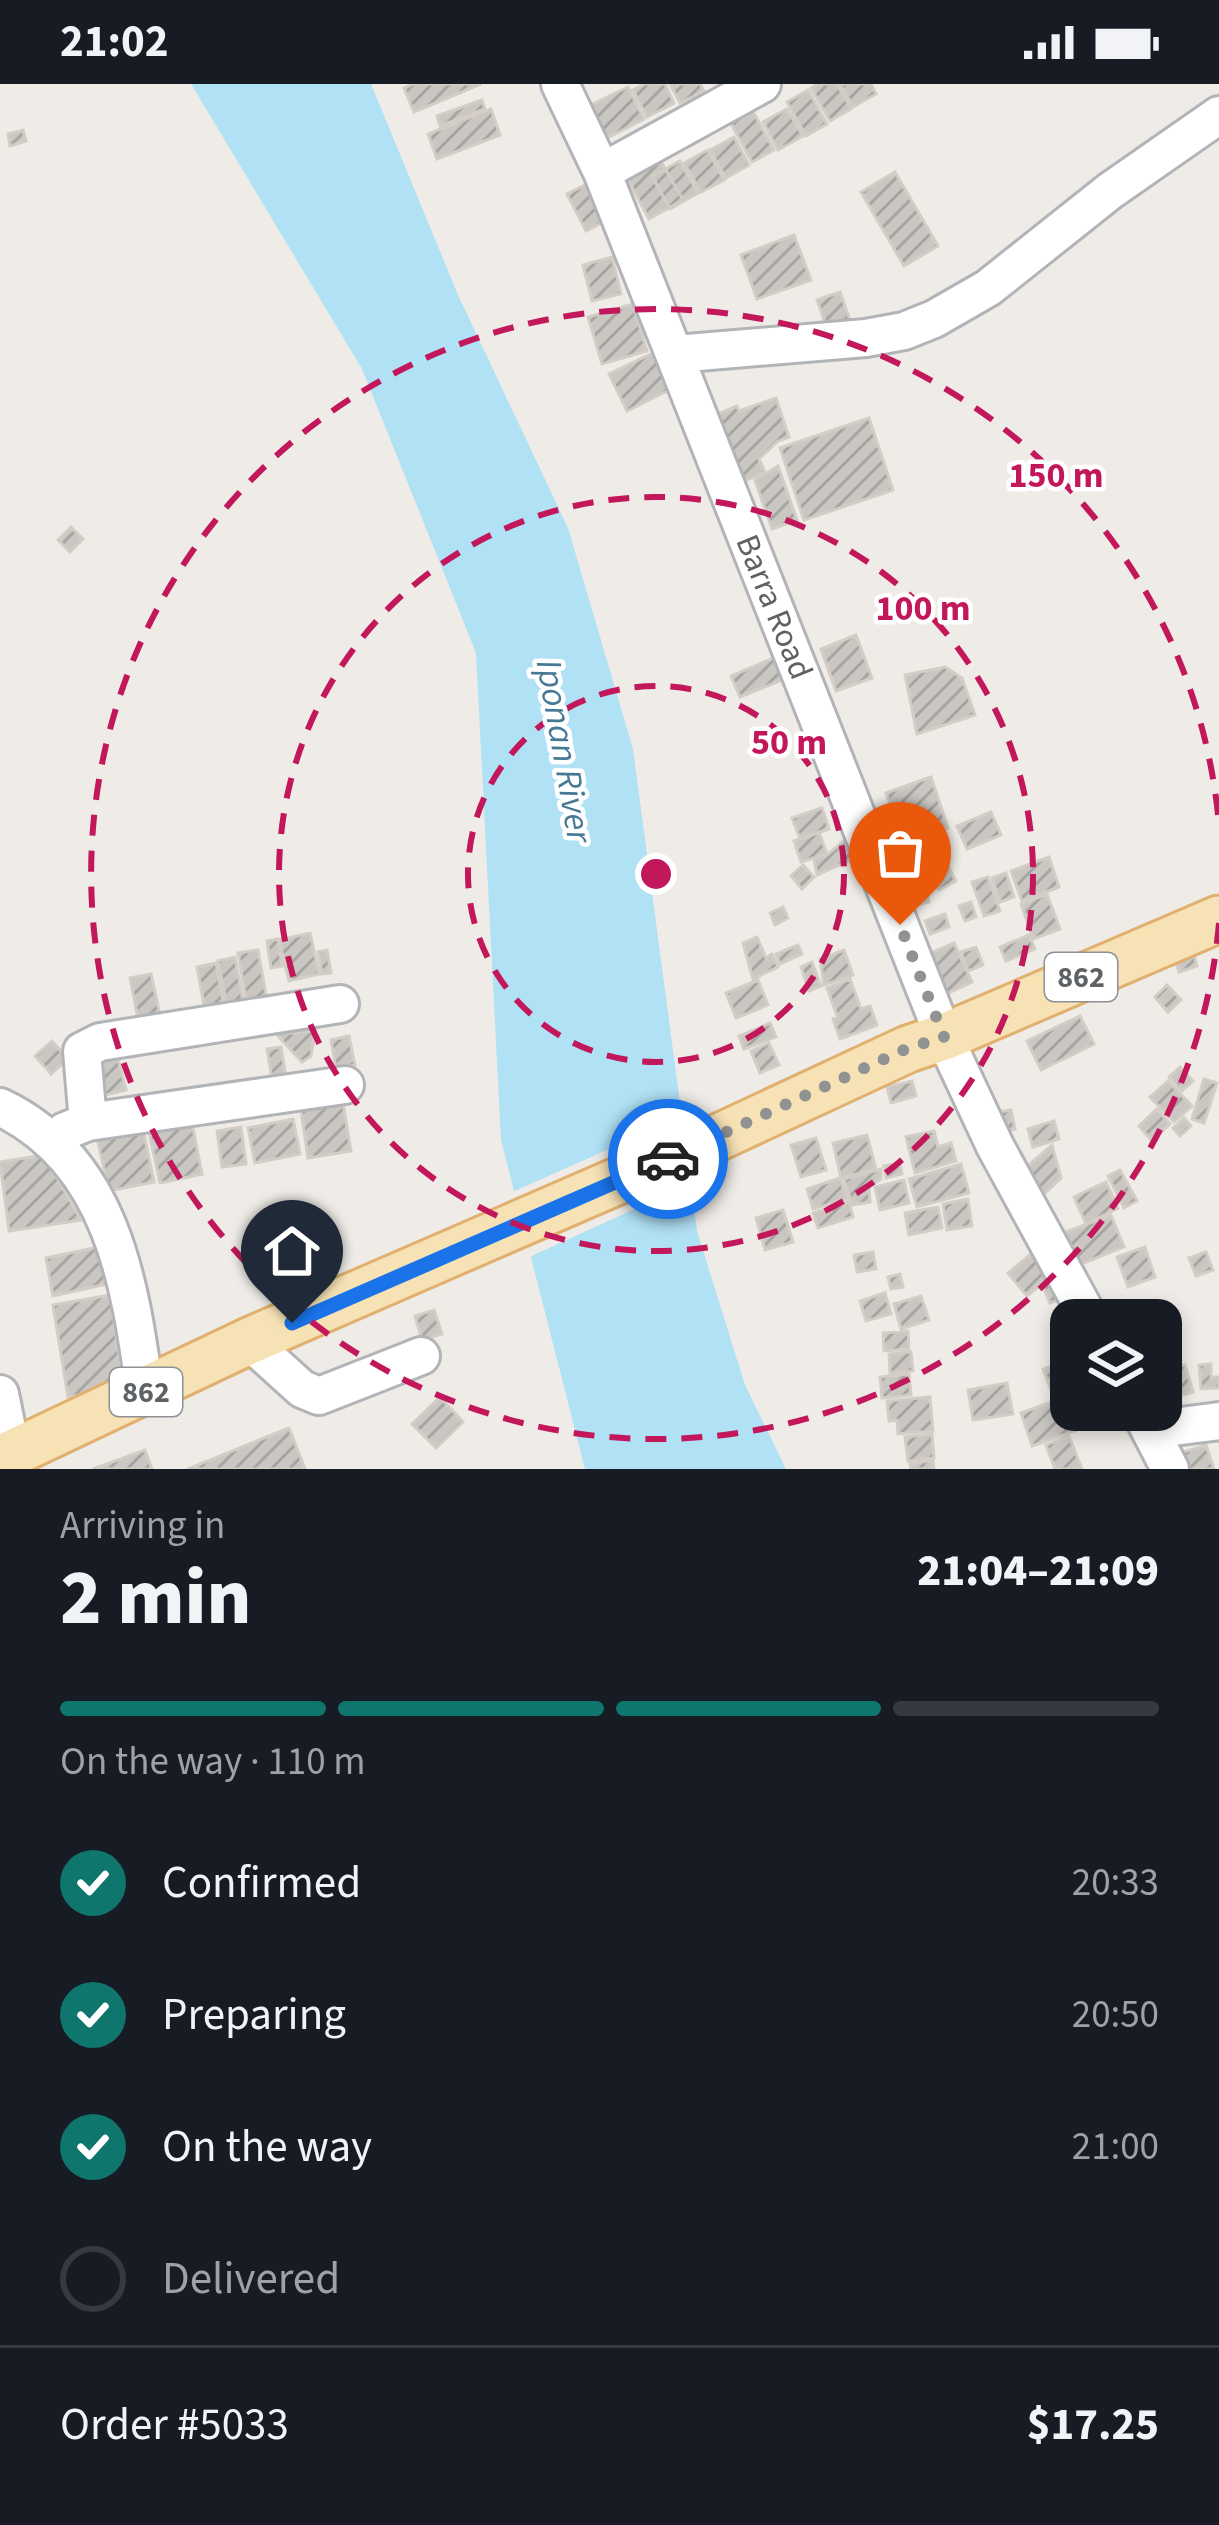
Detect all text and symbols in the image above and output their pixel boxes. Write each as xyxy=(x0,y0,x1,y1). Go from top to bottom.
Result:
text: 21:02 xyxy=(60,10,169,74)
text: 150 m xyxy=(1008,450,1104,501)
street label: Barra Road xyxy=(724,528,824,686)
text: 100 m xyxy=(875,583,971,634)
water label: Iponan River xyxy=(523,655,605,848)
text: 50 m xyxy=(751,717,827,768)
pin xyxy=(849,802,951,925)
icon: bag xyxy=(867,820,933,886)
centre of rings xyxy=(635,853,677,895)
road number: 862 xyxy=(1045,953,1117,1001)
courier xyxy=(608,1099,728,1219)
icon: car xyxy=(635,1126,701,1192)
pin xyxy=(241,1200,343,1323)
icon: home xyxy=(259,1218,325,1284)
map controls xyxy=(1050,1299,1182,1431)
button: layers xyxy=(1050,1299,1182,1431)
road number: 862 xyxy=(110,1368,182,1416)
text: Arriving in xyxy=(60,1498,225,1554)
text: 21:04–21:09 xyxy=(917,1539,1159,1603)
text: 2 min xyxy=(60,1543,252,1654)
text: On the way · 110 m xyxy=(60,1734,366,1790)
icon: check xyxy=(60,1850,126,1916)
text: Confirmed xyxy=(162,1851,361,1915)
text: 20:33 xyxy=(1072,1855,1159,1911)
icon: check xyxy=(60,1982,126,2048)
text: Preparing xyxy=(162,1983,346,2047)
text: 20:50 xyxy=(1072,1987,1159,2043)
icon: check xyxy=(60,2114,126,2180)
text: On the way xyxy=(162,2115,372,2179)
text: 21:00 xyxy=(1072,2119,1159,2175)
text: Delivered xyxy=(162,2247,340,2311)
text: Order #5033 xyxy=(60,2393,289,2457)
text: $17.25 xyxy=(1027,2393,1159,2457)

